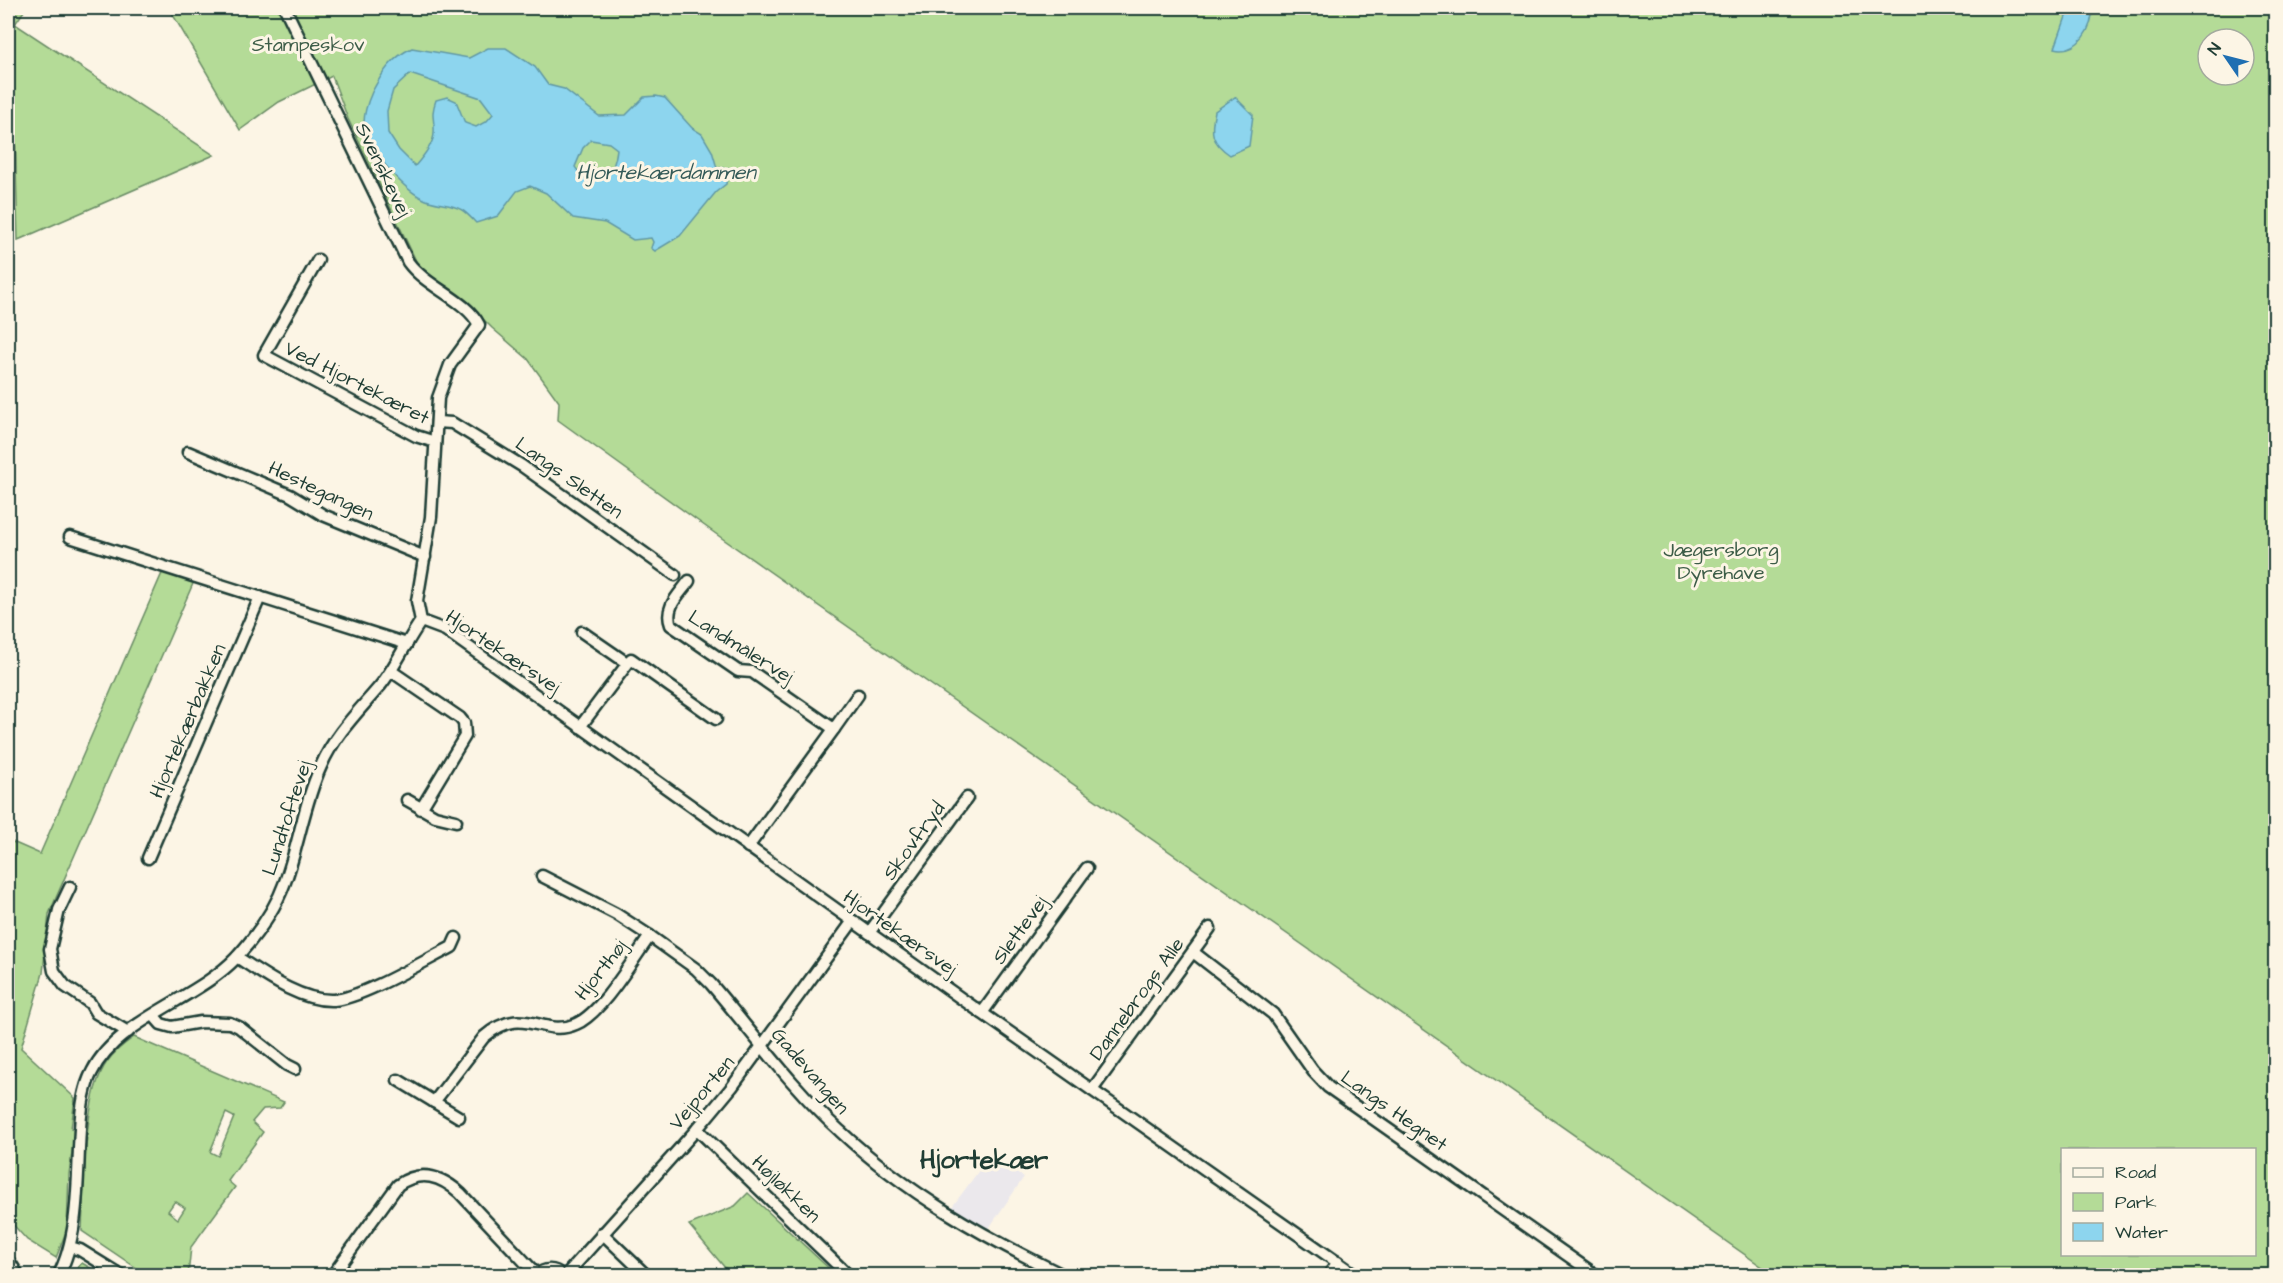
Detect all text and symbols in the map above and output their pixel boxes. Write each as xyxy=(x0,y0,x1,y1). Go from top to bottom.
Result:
north arrow xyxy=(2196,27,2256,87)
park label: Stampeskov xyxy=(252,31,365,59)
text: N xyxy=(2203,39,2226,59)
street label: Svenskevej xyxy=(348,118,418,222)
water label: Hjortekærdammen xyxy=(576,158,757,187)
street label: Ved Hjortekæret xyxy=(280,334,434,432)
street label: Langs Sletten xyxy=(509,430,629,526)
street label: Hestegangen xyxy=(263,454,378,529)
park label: Jægersborg Dyrehave xyxy=(1663,536,1779,588)
street label: Hjortekærsvej xyxy=(440,603,567,701)
street label: Landmålervej xyxy=(683,603,800,691)
street label: Hjortekærbakken xyxy=(143,639,233,803)
street label: Lundtoftevej xyxy=(255,757,319,879)
street label: Skovfryd xyxy=(876,796,953,887)
street label: Hjortekærsvej xyxy=(837,883,963,983)
street label: Slettevej xyxy=(986,890,1055,970)
street label: Dannebrogs Alle xyxy=(1083,932,1192,1067)
street label: Hjorthøj xyxy=(568,933,634,1006)
street label: Gadevangen xyxy=(764,1022,856,1121)
street label: Vejporten xyxy=(663,1050,741,1136)
street label: Langs Hegnet xyxy=(1334,1064,1453,1159)
district label: Hjortekær xyxy=(920,1142,1049,1178)
legend xyxy=(2061,1148,2256,1256)
street label: Højløkken xyxy=(745,1149,827,1229)
text: Road xyxy=(2115,1160,2156,1185)
text: Park xyxy=(2115,1190,2157,1215)
text: Water xyxy=(2115,1220,2168,1245)

